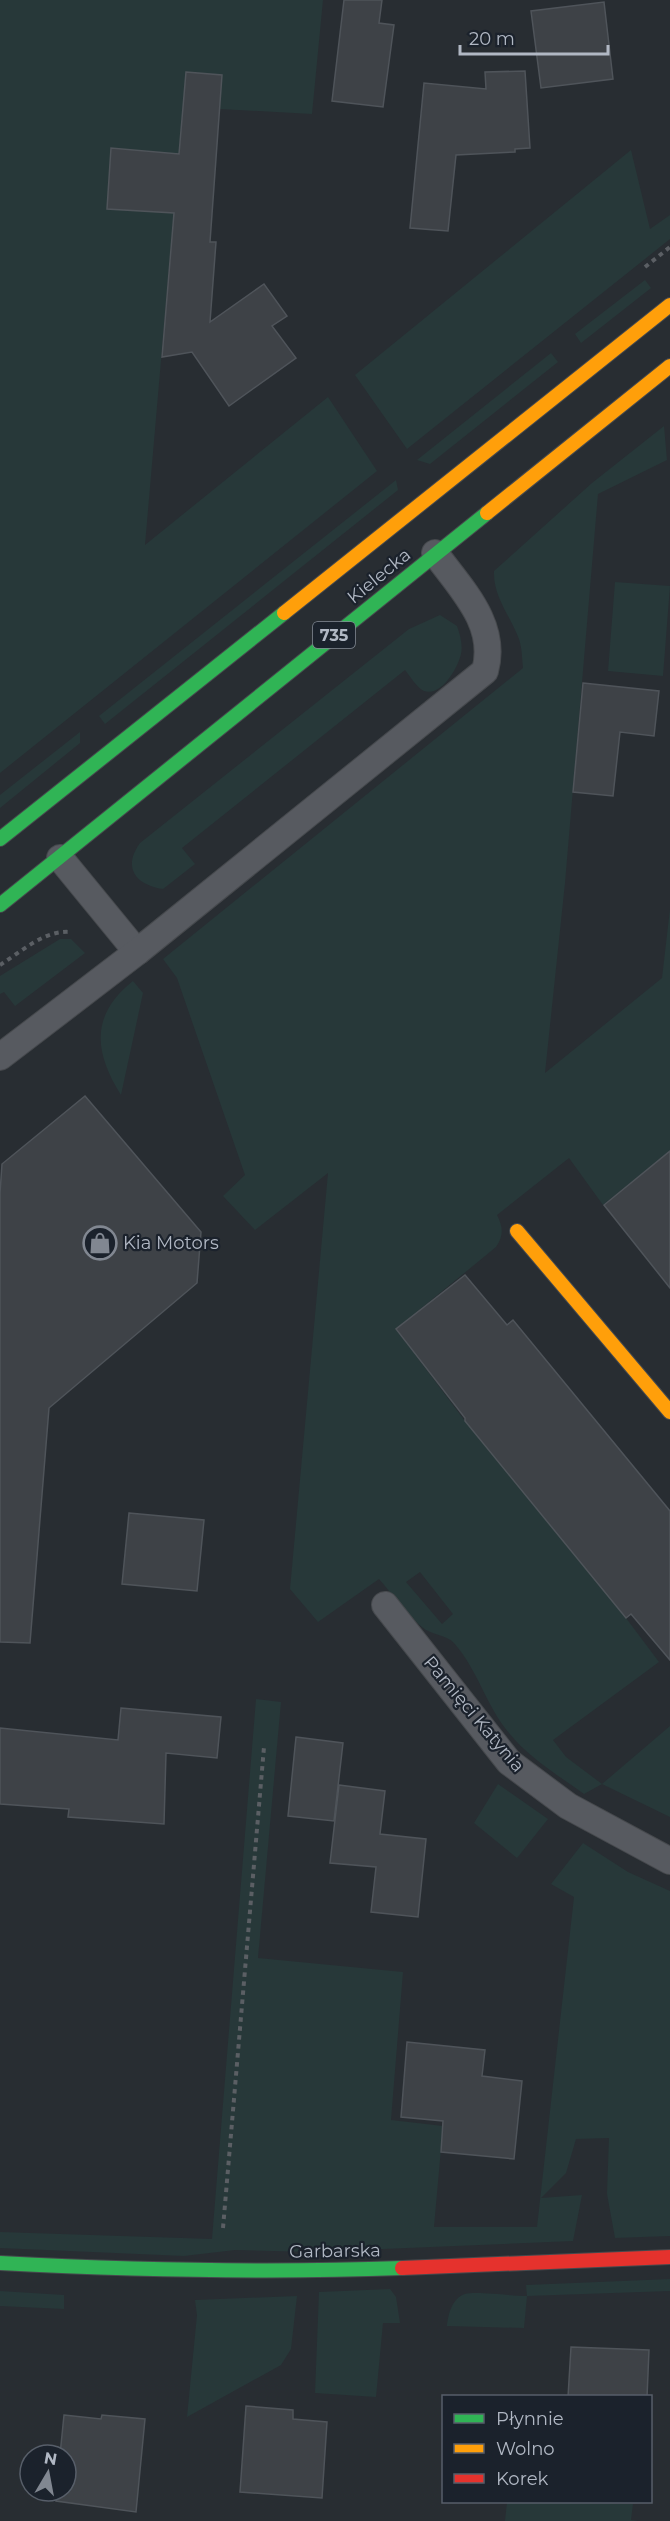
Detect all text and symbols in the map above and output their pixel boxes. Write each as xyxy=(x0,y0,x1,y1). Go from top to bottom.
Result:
scale bar xyxy=(460,18,608,56)
text: 20 m xyxy=(469,28,515,50)
street label: Kielecka xyxy=(343,544,415,608)
road number: 735 xyxy=(313,622,355,648)
shop icon: Kia Motors xyxy=(82,1225,118,1261)
place label: Kia Motors xyxy=(123,1232,219,1254)
street label: Pamięci Katynia xyxy=(419,1651,529,1777)
street label: Garbarska xyxy=(289,2239,381,2263)
legend xyxy=(442,2395,652,2503)
text: Płynnie xyxy=(496,2408,564,2430)
text: Wolno xyxy=(496,2438,555,2460)
north arrow xyxy=(18,2443,78,2503)
text: N xyxy=(42,2448,59,2469)
text: Korek xyxy=(496,2468,549,2490)

